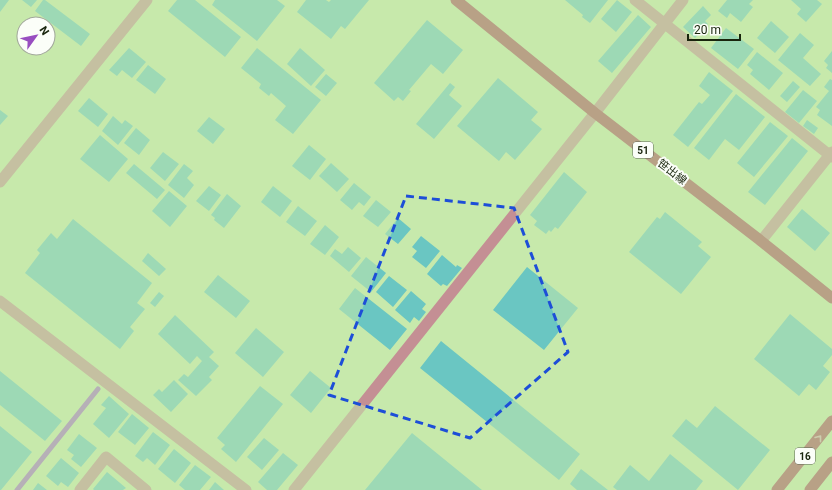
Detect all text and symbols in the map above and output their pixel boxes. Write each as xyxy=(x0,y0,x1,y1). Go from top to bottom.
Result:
north arrow xyxy=(16,16,56,56)
scale bar xyxy=(688,16,740,42)
text: 20 m xyxy=(694,23,721,37)
text: N xyxy=(36,24,52,38)
road number: 51 xyxy=(633,142,653,158)
street label: 笹出線 xyxy=(655,157,689,187)
one-way arrow xyxy=(814,435,821,442)
road number: 16 xyxy=(795,448,815,464)

